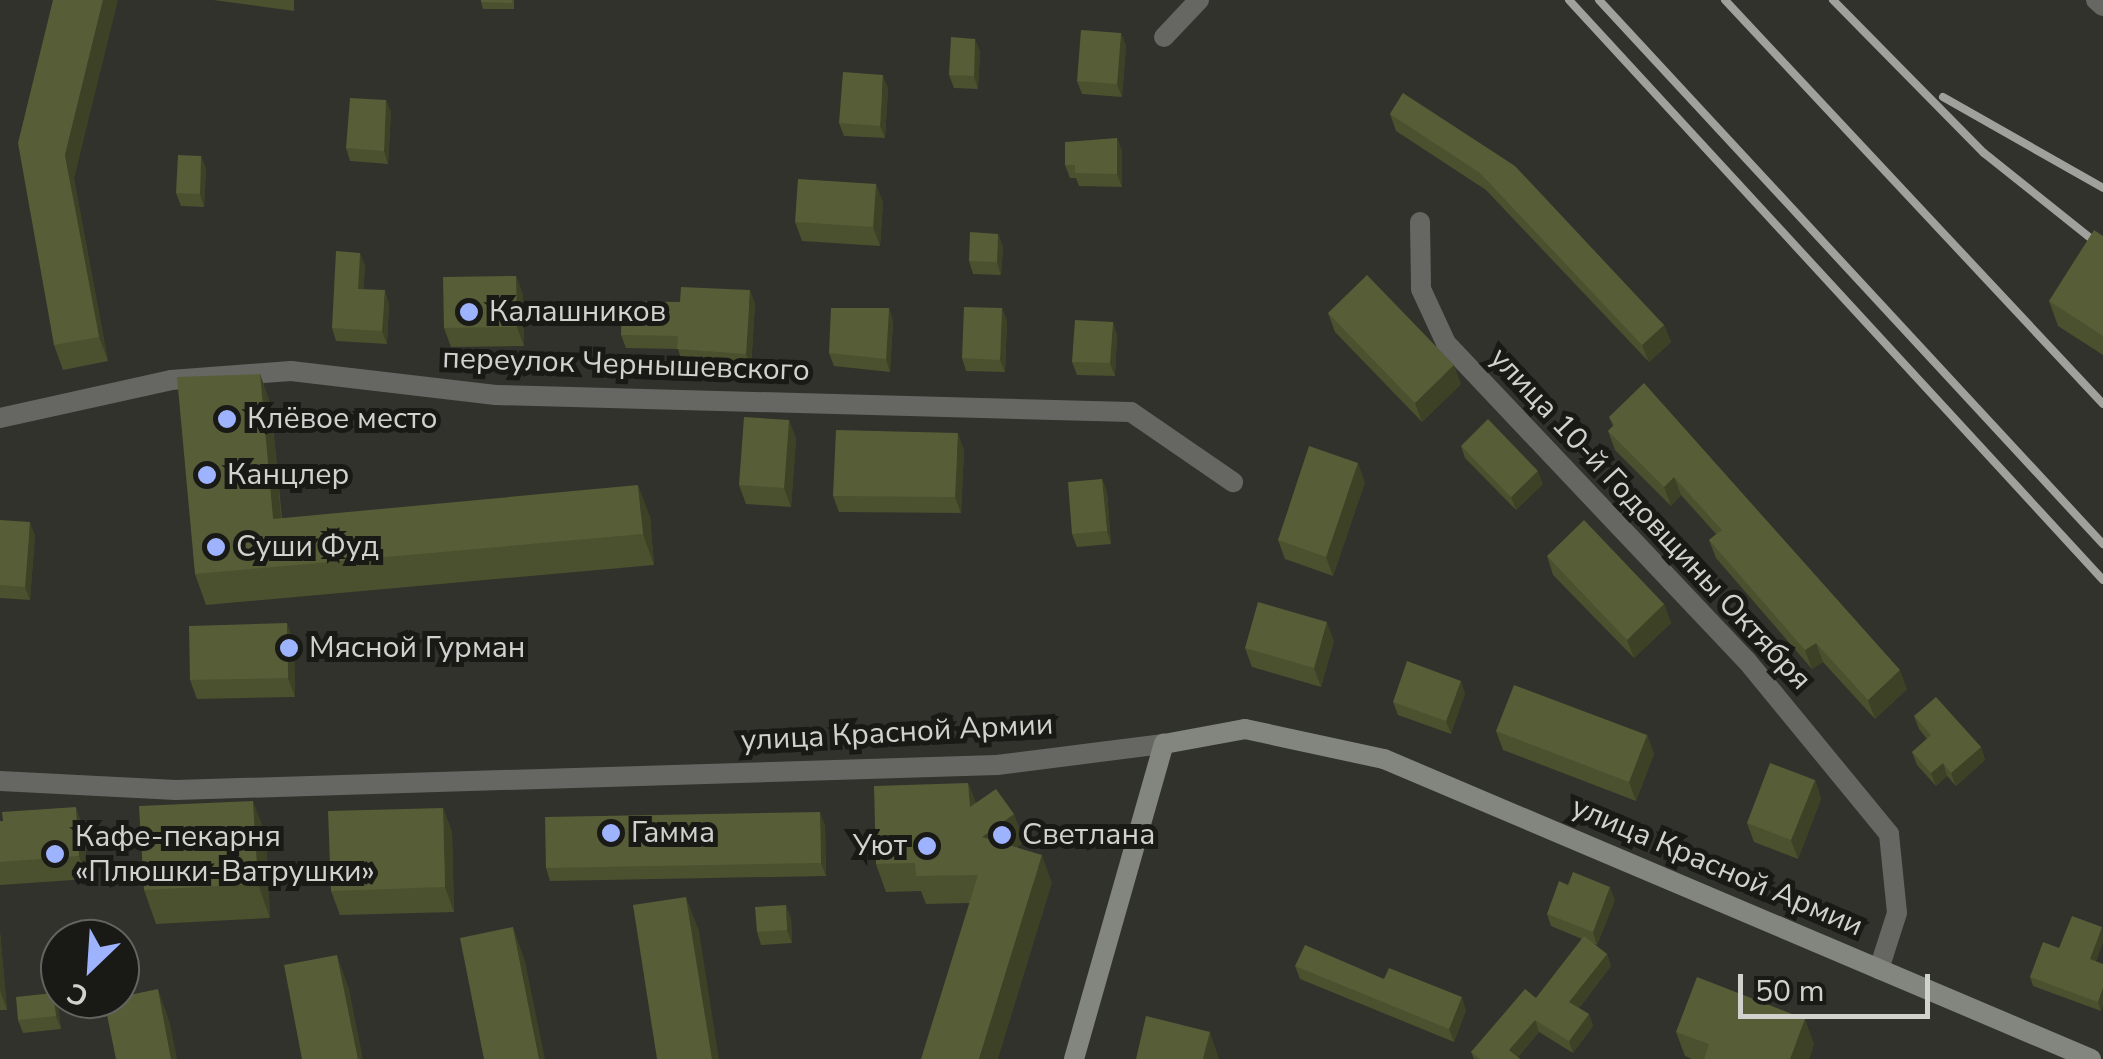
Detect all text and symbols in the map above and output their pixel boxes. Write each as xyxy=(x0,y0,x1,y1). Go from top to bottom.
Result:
place label: Калашников xyxy=(489,294,666,330)
marker: Калашников xyxy=(458,301,480,323)
street label: улица 10-й Годовщины Октября xyxy=(1482,340,1818,698)
street label: переулок Чернышевского xyxy=(442,341,810,389)
place label: Клёвое место xyxy=(247,401,438,437)
marker: Клёвое место xyxy=(216,408,238,430)
place label: Канцлер xyxy=(227,457,349,493)
marker: Канцлер xyxy=(196,464,218,486)
place label: Суши Фуд xyxy=(236,529,379,565)
marker: Суши Фуд xyxy=(205,536,227,558)
place label: Мясной Гурман xyxy=(309,630,525,666)
marker: Мясной Гурман xyxy=(278,637,300,659)
street label: улица Красной Армии xyxy=(740,707,1054,759)
street label: улица Красной Армии xyxy=(1566,789,1868,945)
place label: Гамма xyxy=(631,815,715,851)
place label: Светлана xyxy=(1022,817,1155,853)
place label: Кафе-пекарня «Плюшки-Ватрушки» xyxy=(75,819,375,890)
marker: Гамма xyxy=(600,822,622,844)
marker: Светлана xyxy=(991,824,1013,846)
place label: Уют xyxy=(853,828,907,864)
marker: Уют xyxy=(916,835,938,857)
marker: Кафе-пекарня «Плюшки-Ватрушки» xyxy=(44,843,66,865)
north arrow xyxy=(40,919,140,1019)
scale bar xyxy=(1743,954,1936,1016)
text: 50 m xyxy=(1755,971,1824,1012)
text: С xyxy=(62,973,95,1016)

